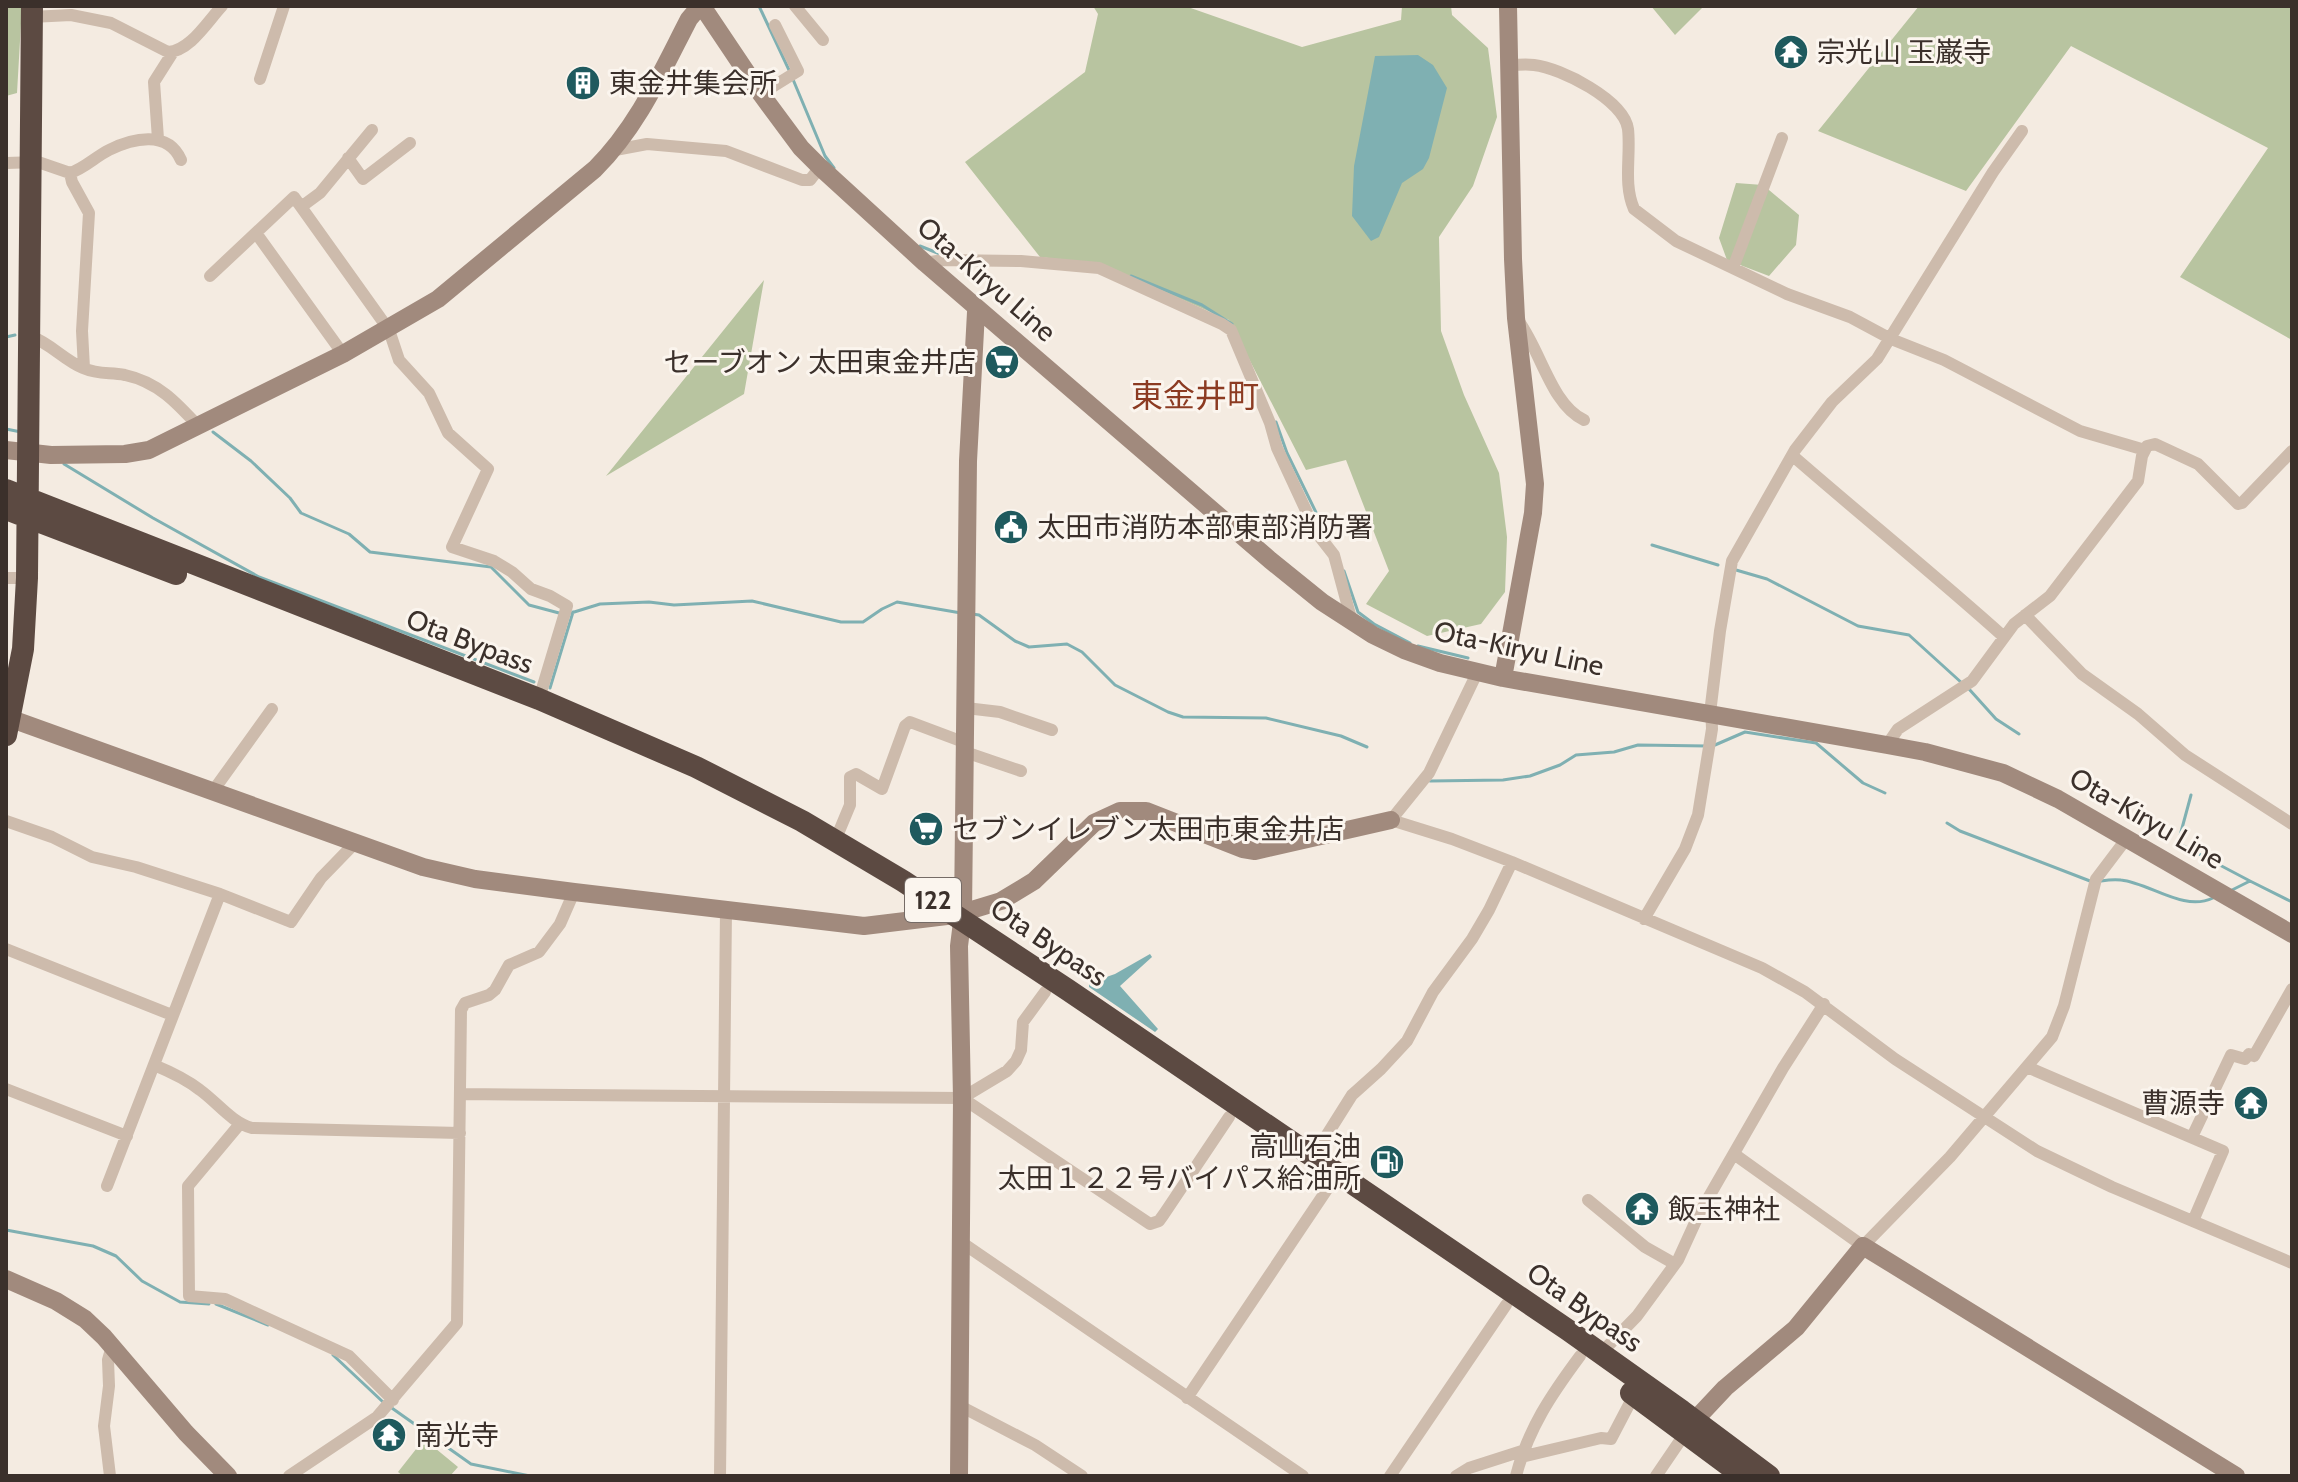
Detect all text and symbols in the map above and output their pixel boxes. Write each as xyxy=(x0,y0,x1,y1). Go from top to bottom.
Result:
temple icon: 宗光山 玉巌寺 xyxy=(1772,33,1810,71)
place label: 宗光山 玉巌寺 xyxy=(1817,35,1991,69)
building icon: 東金井集会所 xyxy=(564,64,602,102)
place label: 東金井集会所 xyxy=(609,66,777,100)
street label: Ota-Kiryu Line xyxy=(911,210,1063,348)
supermarket icon: セーブオン 太田東金井店 xyxy=(983,343,1021,381)
place label: セーブオン 太田東金井店 xyxy=(663,345,976,379)
district label: 東金井町 xyxy=(1131,376,1259,415)
public building icon: 太田市消防本部東部消防署 xyxy=(992,508,1030,546)
place label: 太田市消防本部東部消防署 xyxy=(1037,510,1373,544)
street label: Ota Bypass xyxy=(402,601,538,681)
street label: Ota-Kiryu Line xyxy=(1431,613,1607,683)
street label: Ota-Kiryu Line xyxy=(2064,760,2230,876)
supermarket icon: セブンイレブン太田市東金井店 xyxy=(907,810,945,848)
place label: セブンイレブン太田市東金井店 xyxy=(952,812,1344,846)
road number: 122 xyxy=(905,878,961,922)
street label: Ota Bypass xyxy=(984,891,1114,993)
temple icon: 曹源寺 xyxy=(2232,1084,2270,1122)
place label: 曹源寺 xyxy=(2141,1086,2225,1120)
place label: 高山石油 太田１２２号バイパス給油所 xyxy=(998,1129,1361,1195)
fuel station icon: 高山石油 太田１２２号バイパス給油所 xyxy=(1368,1143,1406,1181)
temple icon: 飯玉神社 xyxy=(1623,1190,1661,1228)
place label: 飯玉神社 xyxy=(1668,1192,1780,1226)
street label: Ota Bypass xyxy=(1521,1255,1649,1359)
temple icon: 南光寺 xyxy=(370,1416,408,1454)
place label: 南光寺 xyxy=(415,1418,499,1452)

